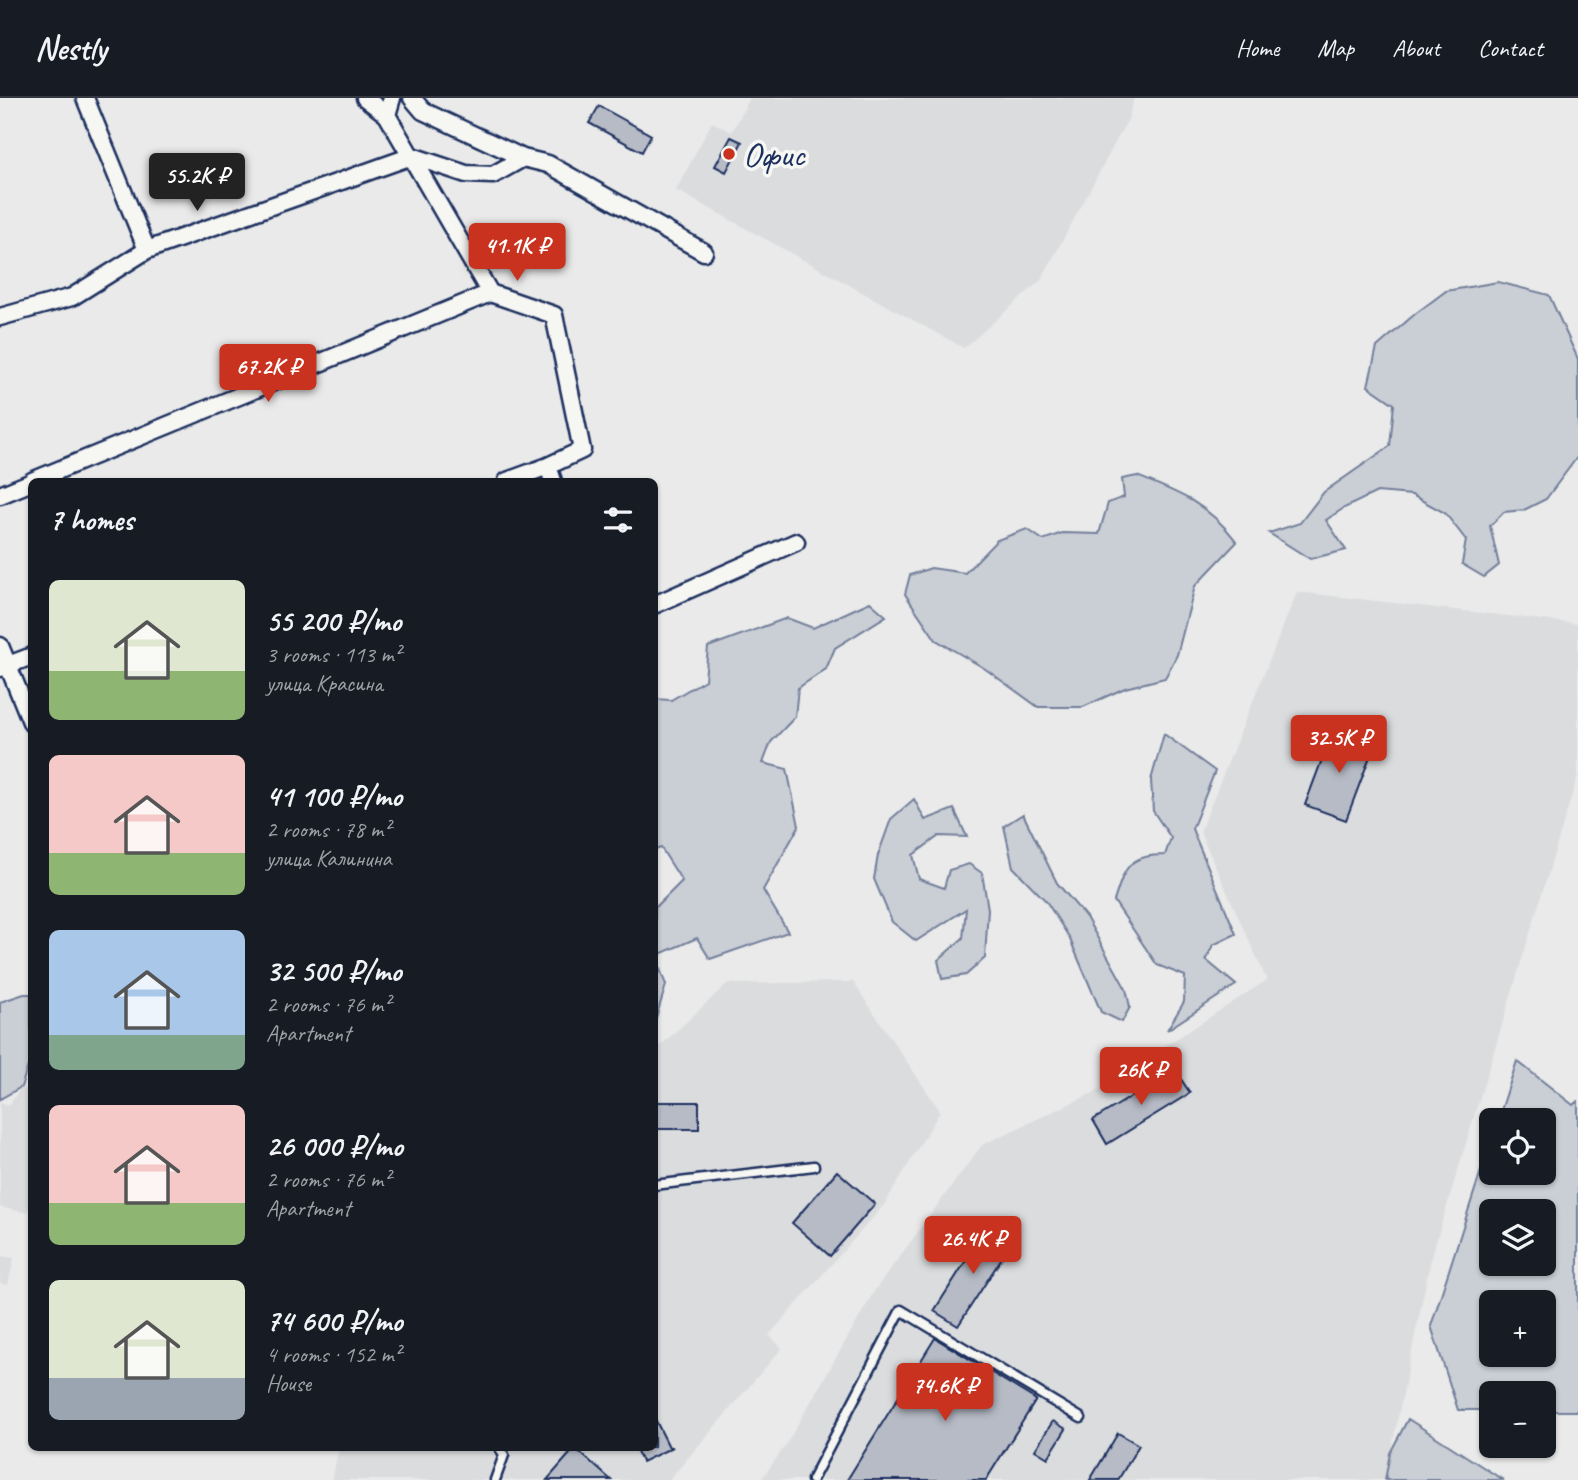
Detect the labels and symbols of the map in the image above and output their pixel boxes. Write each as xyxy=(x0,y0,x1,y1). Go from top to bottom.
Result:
place label: Офис xyxy=(743,132,806,177)
marker: Офис xyxy=(721,146,737,162)
pin: 55.2K ₽ xyxy=(132,153,262,213)
pin: 41.1K ₽ xyxy=(452,223,582,283)
pin: 67.2K ₽ xyxy=(203,344,333,404)
pin: 32.5K ₽ xyxy=(1274,716,1404,775)
pin: 26K ₽ xyxy=(1092,1048,1190,1107)
pin: 26.4K ₽ xyxy=(908,1216,1038,1276)
pin: 74.6K ₽ xyxy=(880,1364,1010,1423)

